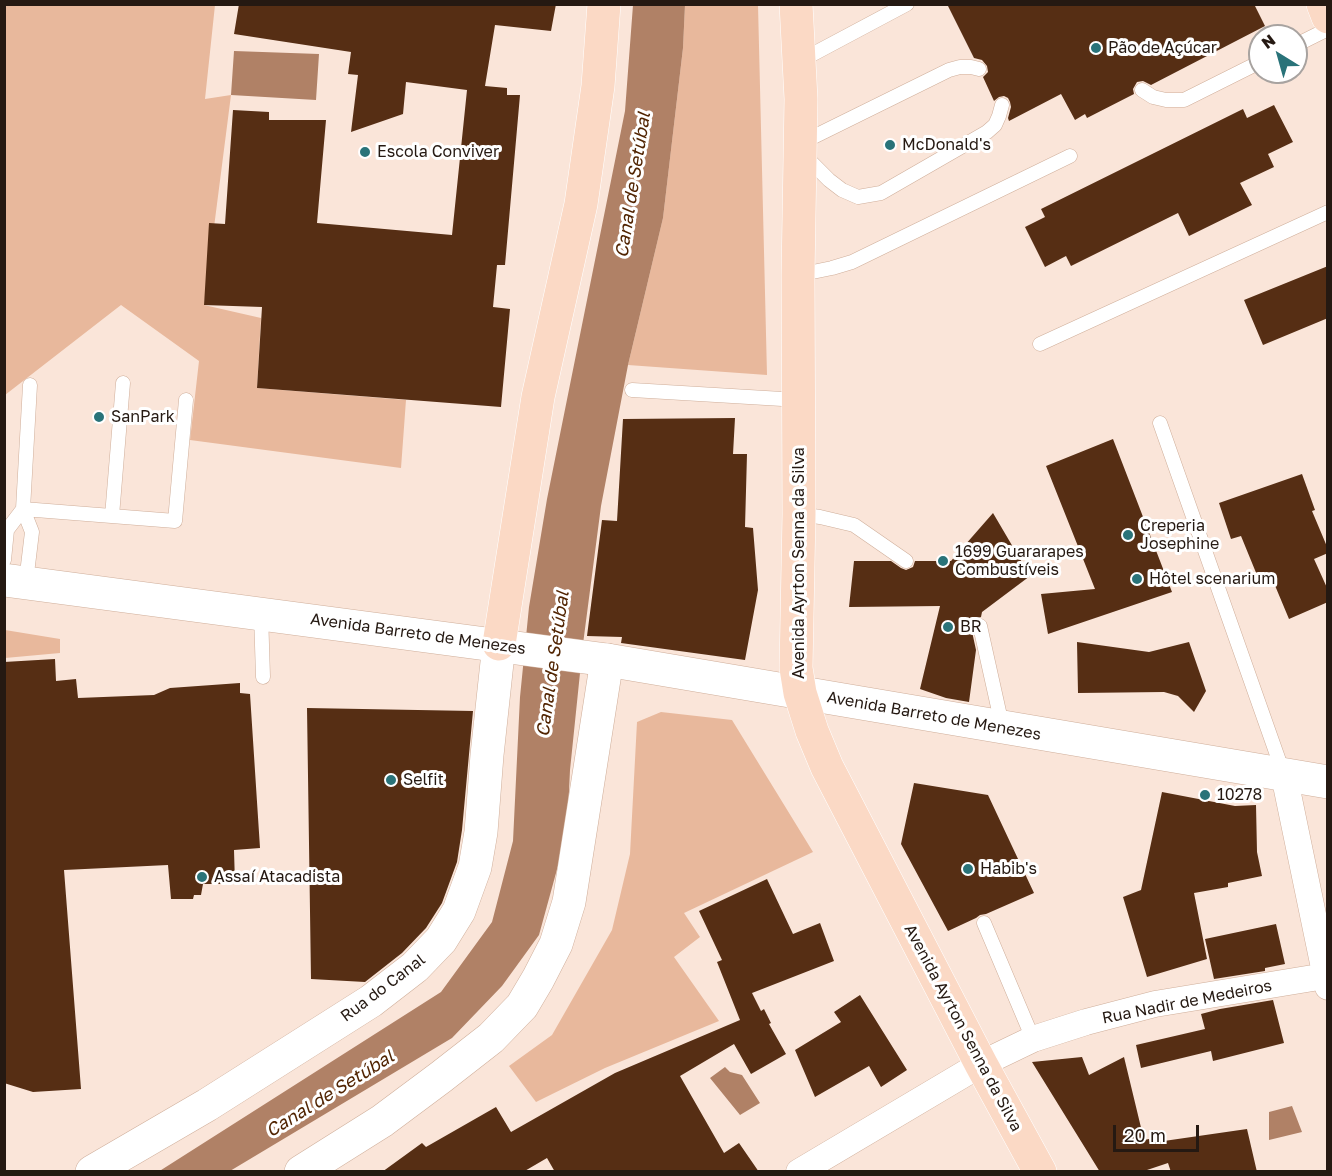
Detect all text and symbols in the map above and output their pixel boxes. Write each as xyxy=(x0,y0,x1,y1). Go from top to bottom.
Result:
north arrow xyxy=(1248,24,1308,84)
text: N xyxy=(1257,30,1279,53)
place label: Pão de Açúcar xyxy=(1108,38,1217,58)
marker: Pão de Açúcar xyxy=(1089,41,1103,55)
water label: Canal de Setúbal xyxy=(611,111,655,259)
place label: McDonald's xyxy=(902,135,991,155)
marker: McDonald's xyxy=(883,138,897,152)
place label: Escola Conviver xyxy=(377,142,499,162)
marker: Escola Conviver xyxy=(358,145,372,159)
place label: SanPark xyxy=(111,407,175,427)
marker: SanPark xyxy=(92,410,106,424)
street label: Avenida Ayrton Senna da Silva xyxy=(789,447,809,679)
place label: Creperia Josephine xyxy=(1140,516,1219,554)
marker: Creperia Josephine xyxy=(1121,528,1135,542)
place label: 1699 Guararapes Combustíveis xyxy=(955,542,1084,580)
marker: 1699 Guararapes Combustíveis xyxy=(936,554,950,568)
place label: Hôtel scenarium xyxy=(1149,569,1275,589)
marker: Hôtel scenarium xyxy=(1130,572,1144,586)
water label: Canal de Setúbal xyxy=(532,590,574,738)
street label: Avenida Barreto de Menezes xyxy=(309,609,527,659)
place label: BR xyxy=(960,617,982,637)
marker: BR xyxy=(941,620,955,634)
street label: Avenida Barreto de Menezes xyxy=(825,688,1043,744)
place label: Selfit xyxy=(403,770,444,790)
marker: Selfit xyxy=(384,773,398,787)
place label: 10278 xyxy=(1217,785,1262,805)
marker: 10278 xyxy=(1198,788,1212,802)
place label: Habib's xyxy=(980,859,1037,879)
marker: Habib's xyxy=(961,862,975,876)
place label: Assaí Atacadista xyxy=(214,867,340,887)
marker: Assaí Atacadista xyxy=(195,870,209,884)
street label: Avenida Ayrton Senna da Silva xyxy=(900,921,1026,1135)
street label: Rua do Canal xyxy=(337,950,429,1026)
street label: Rua Nadir de Medeiros xyxy=(1100,976,1274,1028)
water label: Canal de Setúbal xyxy=(262,1046,398,1142)
scale bar xyxy=(1116,1113,1202,1151)
text: 20 m xyxy=(1124,1124,1166,1146)

